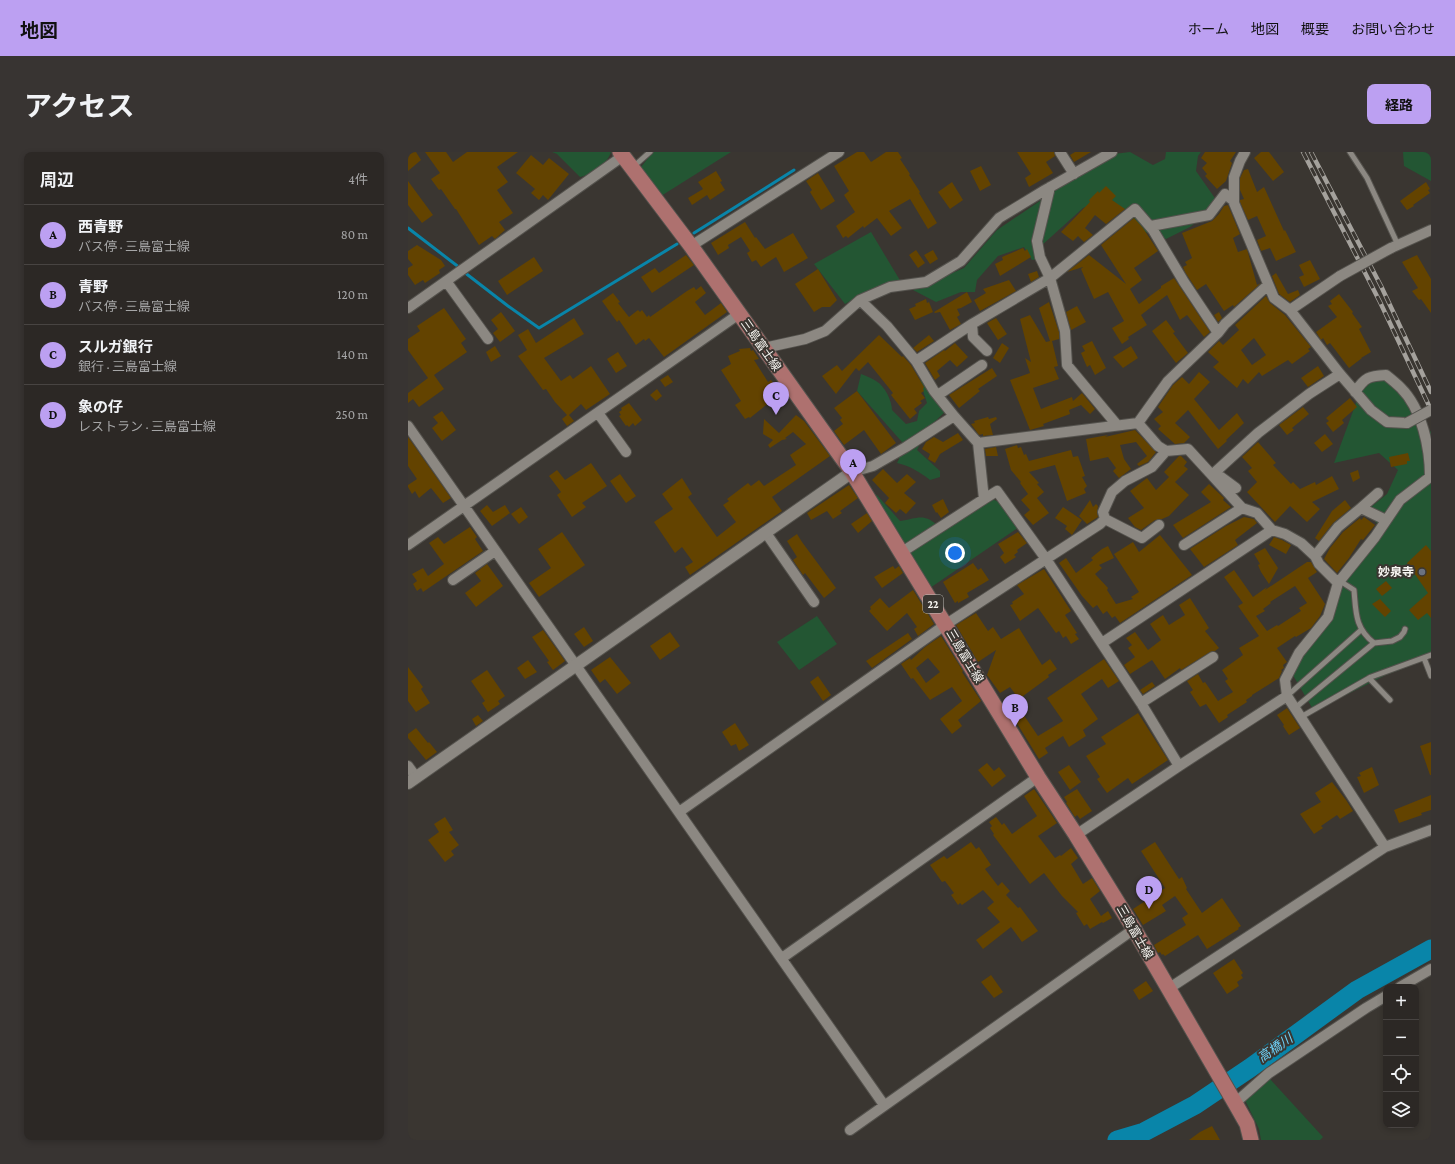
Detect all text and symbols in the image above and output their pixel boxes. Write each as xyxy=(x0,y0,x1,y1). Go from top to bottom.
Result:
text: 地図 xyxy=(20,20,58,41)
text: ホーム xyxy=(1187,21,1229,37)
text: 地図 xyxy=(1251,21,1279,37)
text: 概要 xyxy=(1301,21,1329,37)
text: お問い合わせ xyxy=(1351,21,1435,37)
button: 経路 xyxy=(1367,84,1431,124)
text: アクセス xyxy=(24,91,135,122)
text: 周辺 xyxy=(40,171,74,190)
text: 4件 xyxy=(348,172,368,187)
text: 西青野 xyxy=(78,219,123,235)
text: A xyxy=(49,227,57,242)
text: 80 m xyxy=(341,227,368,242)
text: バス停 · 三島富士線 xyxy=(78,239,190,254)
text: 青野 xyxy=(78,279,108,295)
text: B xyxy=(49,287,57,302)
text: 120 m xyxy=(337,287,368,302)
text: バス停 · 三島富士線 xyxy=(78,299,190,314)
street label: 三島富士線 xyxy=(738,316,784,374)
text: スルガ銀行 xyxy=(78,339,153,355)
text: C xyxy=(49,347,57,362)
text: 140 m xyxy=(337,347,368,362)
text: 銀行 · 三島富士線 xyxy=(78,359,177,374)
pin: C xyxy=(763,382,789,415)
text: 象の仔 xyxy=(78,399,123,415)
text: D xyxy=(49,407,57,422)
text: 250 m xyxy=(335,407,368,422)
text: レストラン · 三島富士線 xyxy=(78,419,216,434)
pin: A xyxy=(840,449,866,482)
your location xyxy=(945,543,965,563)
place label: 妙泉寺 xyxy=(1378,565,1414,579)
marker: 妙泉寺 xyxy=(1417,567,1427,577)
road number: 22 xyxy=(923,595,943,613)
street label: 三島富士線 xyxy=(944,627,986,685)
pin: B xyxy=(1002,694,1028,727)
pin: D xyxy=(1136,876,1162,909)
street label: 三島富士線 xyxy=(1114,903,1156,961)
map controls xyxy=(1383,984,1419,1128)
button: + xyxy=(1383,984,1419,1020)
button: − xyxy=(1383,1020,1419,1056)
water label: 高橋川 xyxy=(1255,1030,1297,1065)
button: locate xyxy=(1383,1056,1419,1092)
button: layers xyxy=(1383,1092,1419,1128)

